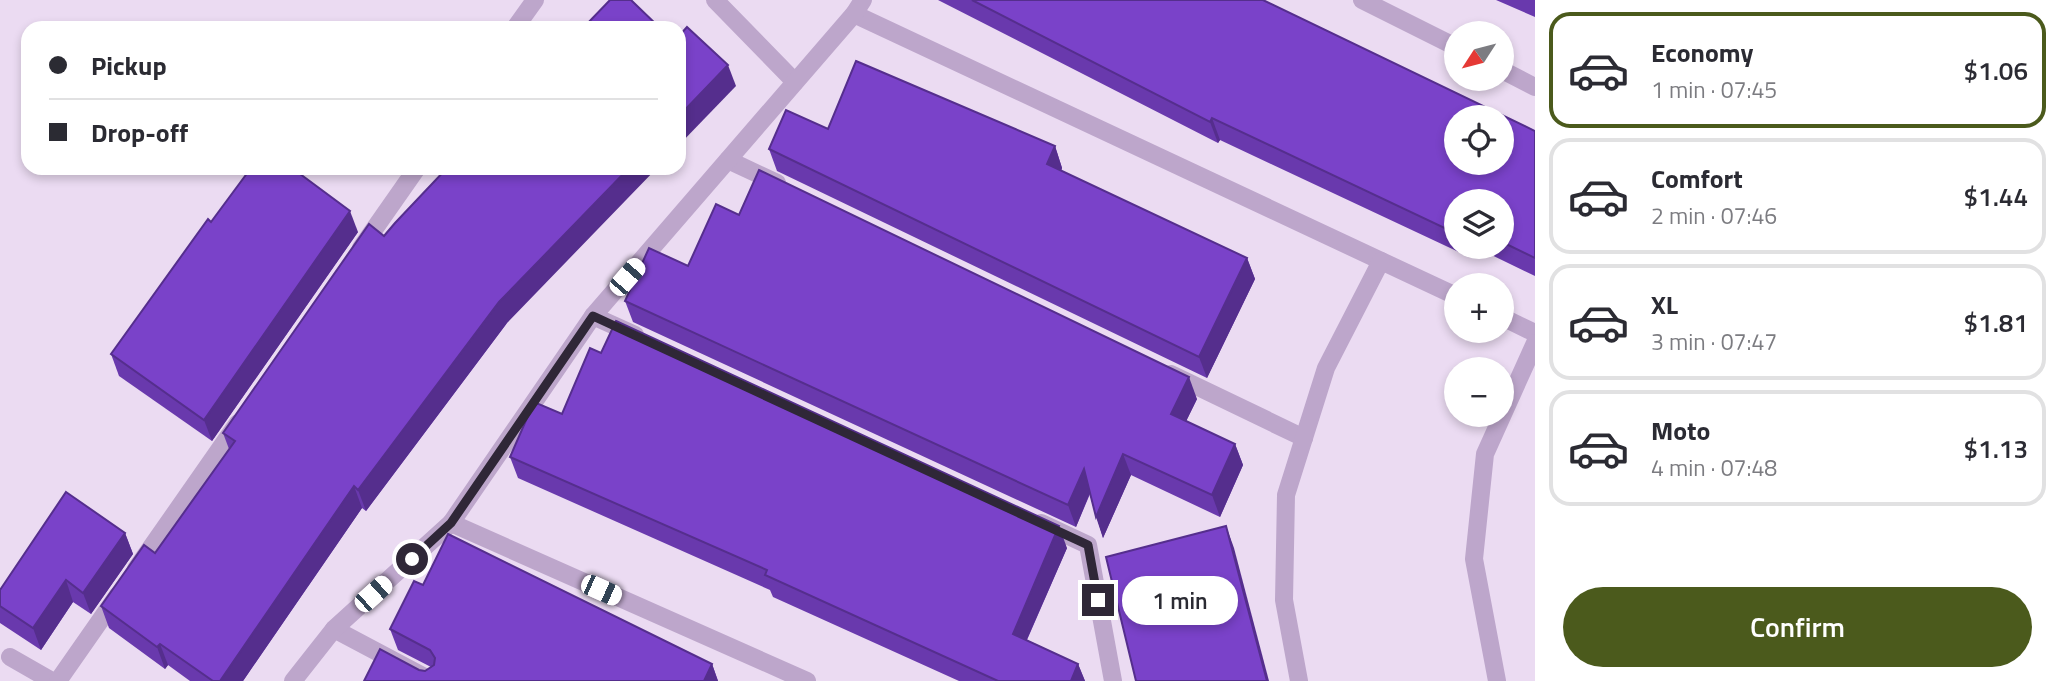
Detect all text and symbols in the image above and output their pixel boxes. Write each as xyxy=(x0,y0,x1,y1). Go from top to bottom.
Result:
north arrow xyxy=(1444,21,1514,91)
map controls xyxy=(1444,21,1514,427)
text: Economy xyxy=(1651,33,1753,72)
icon: car xyxy=(1567,39,1630,102)
text: Pickup xyxy=(91,46,167,85)
text: $1.06 xyxy=(1964,51,2028,90)
text: 1 min · 07:45 xyxy=(1651,72,1777,107)
button: locate xyxy=(1444,105,1514,175)
text: Drop-off xyxy=(91,113,188,152)
text: Comfort xyxy=(1651,159,1743,198)
icon: car xyxy=(1567,165,1630,228)
text: $1.44 xyxy=(1964,177,2028,216)
button: layers xyxy=(1444,189,1514,259)
text: 2 min · 07:46 xyxy=(1651,198,1777,233)
car xyxy=(606,254,649,300)
button: + xyxy=(1444,273,1514,343)
text: XL xyxy=(1651,285,1678,324)
icon: car xyxy=(1567,291,1630,354)
text: $1.81 xyxy=(1964,303,2028,342)
text: 3 min · 07:47 xyxy=(1651,324,1777,359)
button: − xyxy=(1444,357,1514,427)
text: Moto xyxy=(1651,411,1710,450)
icon: car xyxy=(1567,417,1630,480)
text: $1.13 xyxy=(1964,429,2028,468)
text: 4 min · 07:48 xyxy=(1651,450,1777,485)
route start xyxy=(396,543,428,575)
car xyxy=(351,572,396,616)
car xyxy=(578,572,625,608)
callout: 1 min xyxy=(1122,576,1238,624)
text: 1 min xyxy=(1152,583,1208,618)
route end xyxy=(1082,584,1114,616)
button: Confirm xyxy=(1563,587,2032,667)

